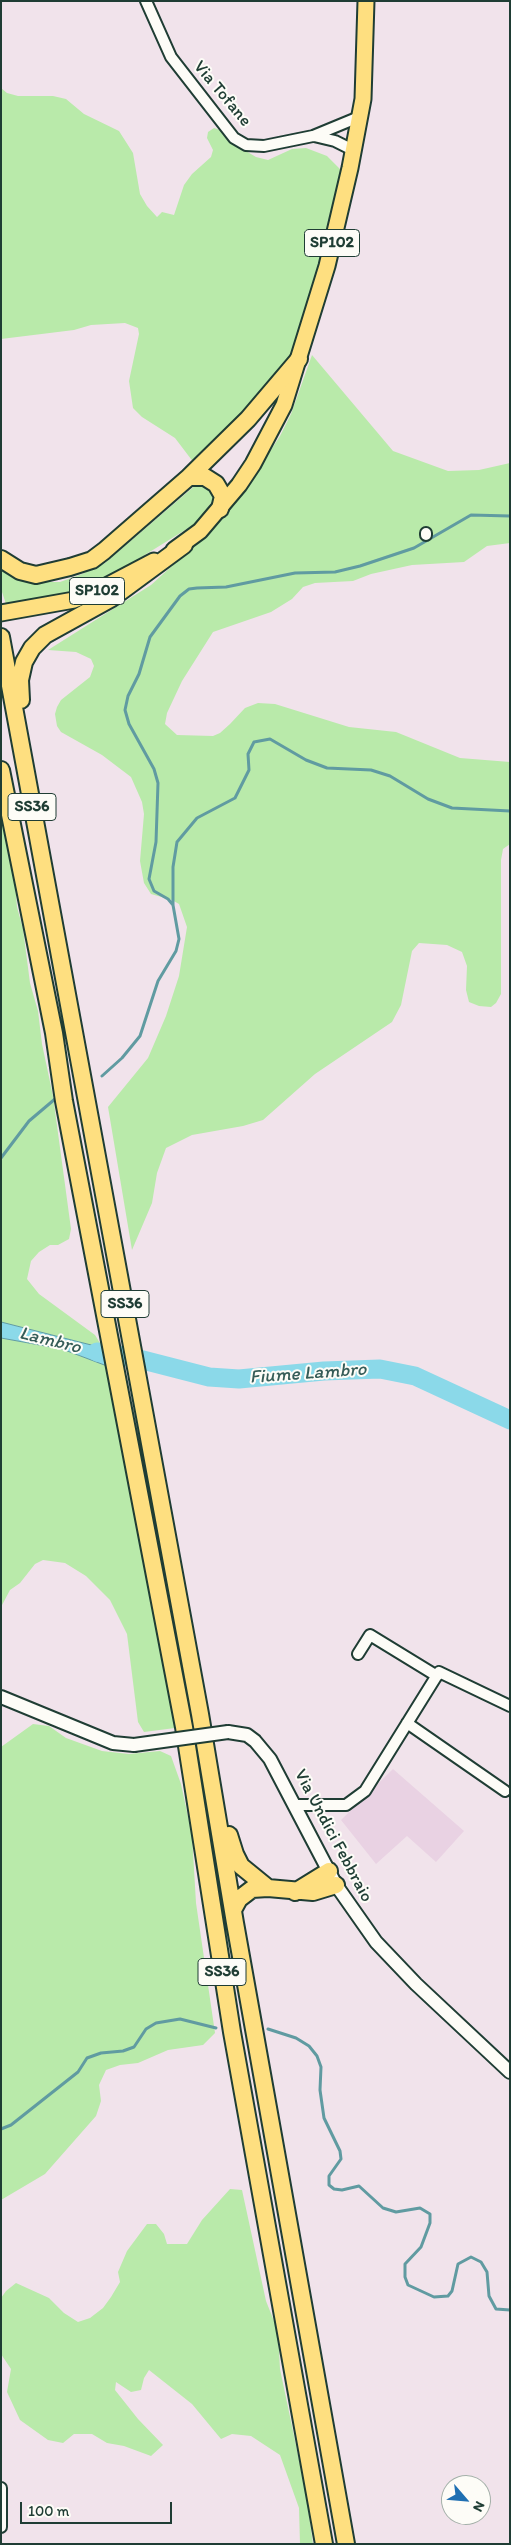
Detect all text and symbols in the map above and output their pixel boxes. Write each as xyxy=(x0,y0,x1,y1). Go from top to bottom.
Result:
street label: Via Tofane xyxy=(188,57,256,131)
road number: SP102 xyxy=(304,230,360,256)
road number: SP102 xyxy=(70,578,124,604)
road number: SS36 xyxy=(8,794,56,820)
road number: SS36 xyxy=(101,1290,149,1318)
water label: Lambro xyxy=(17,1322,83,1360)
water label: Fiume Lambro xyxy=(249,1359,367,1389)
street label: Via Undici Febbraio xyxy=(289,1766,377,1906)
road number: SS36 xyxy=(198,1958,246,1985)
north arrow xyxy=(441,2475,491,2525)
scale bar xyxy=(22,2492,175,2524)
text: N xyxy=(469,2499,489,2515)
text: 100 m xyxy=(28,2502,69,2520)

